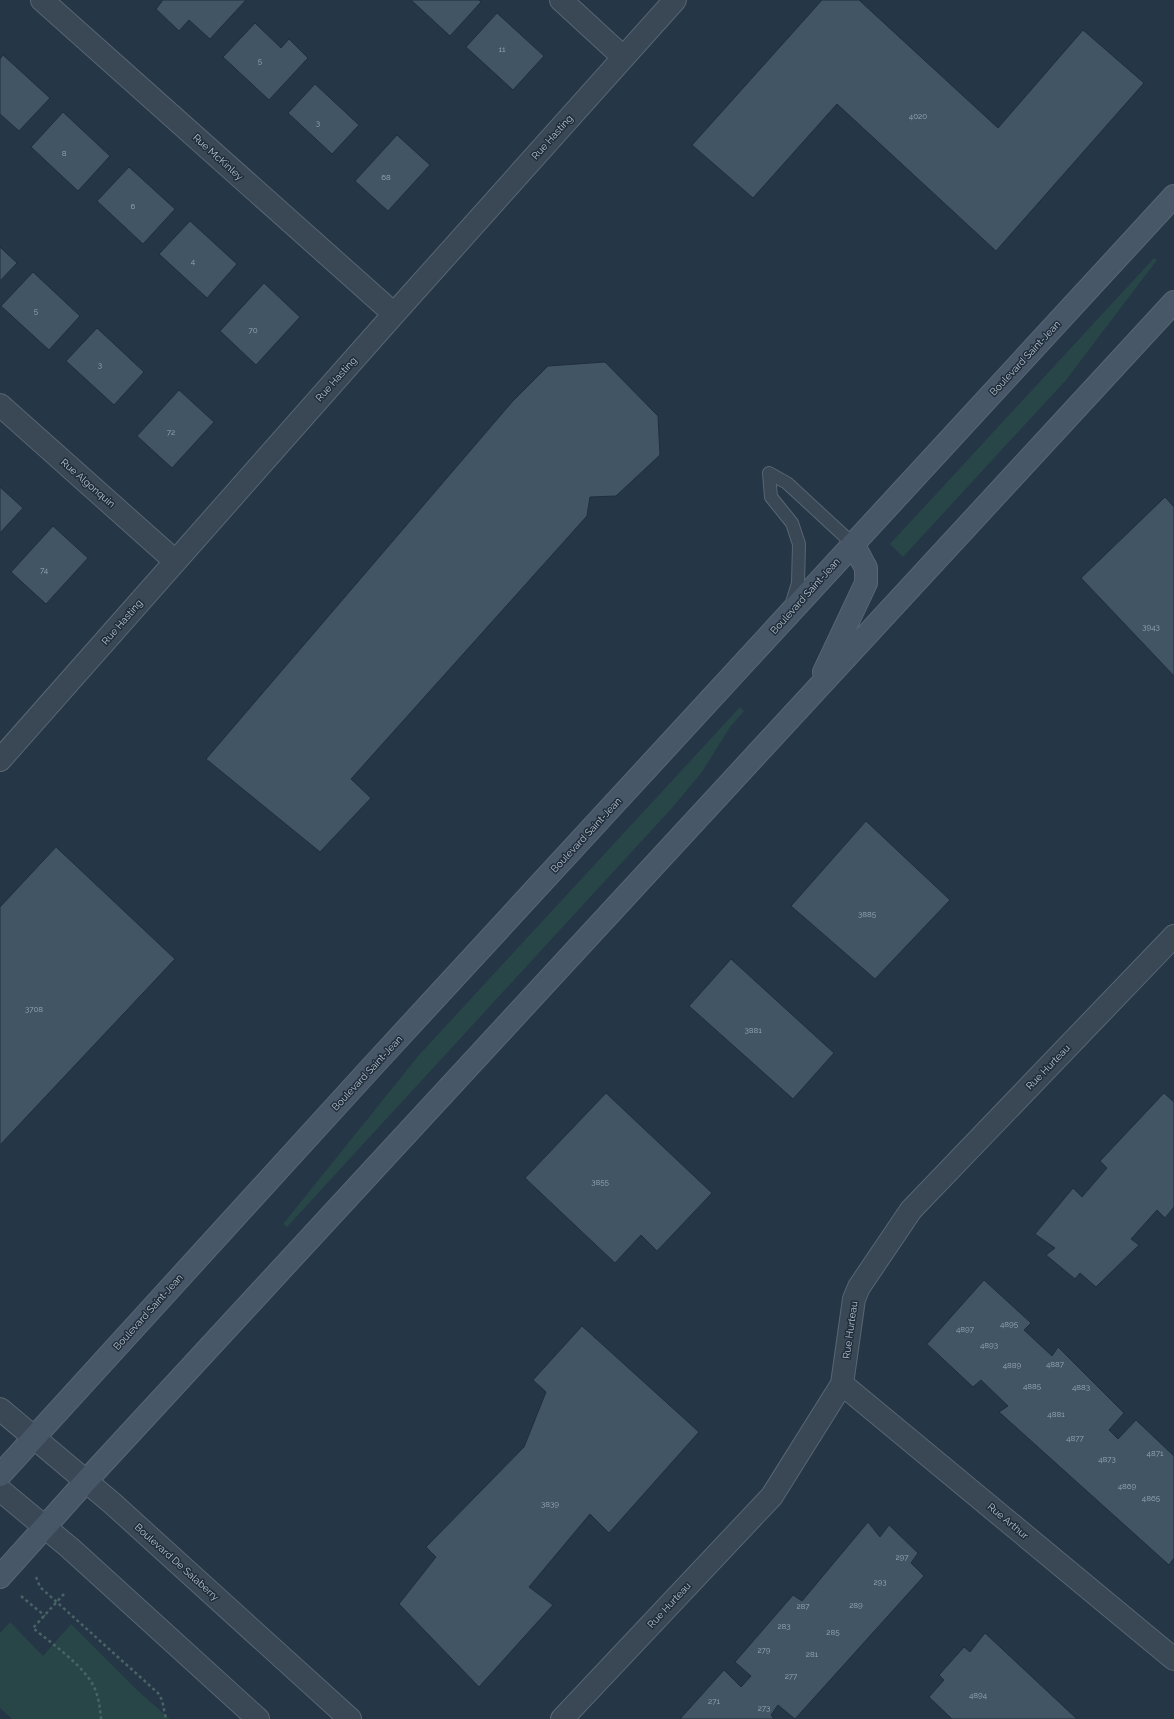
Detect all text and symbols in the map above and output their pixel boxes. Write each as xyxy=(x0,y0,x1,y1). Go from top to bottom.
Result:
house number: 11 xyxy=(499,44,506,54)
house number: 5 xyxy=(258,56,263,66)
house number: 4020 xyxy=(909,111,927,121)
street label: Rue Hasting xyxy=(529,113,575,161)
house number: 3 xyxy=(316,118,320,128)
street label: Rue McKinley xyxy=(191,132,246,183)
house number: 8 xyxy=(62,148,67,158)
house number: 68 xyxy=(381,172,391,182)
house number: 6 xyxy=(131,201,136,211)
house number: 4 xyxy=(191,256,196,266)
house number: 5 xyxy=(34,306,39,316)
street label: Boulevard Saint-Jean xyxy=(988,318,1063,398)
house number: 70 xyxy=(248,325,258,335)
street label: Rue Hasting xyxy=(313,355,359,403)
house number: 3 xyxy=(98,360,102,370)
house number: 72 xyxy=(167,427,175,437)
street label: Rue Algonquin xyxy=(59,457,117,510)
street label: Boulevard Saint-Jean xyxy=(768,556,842,636)
house number: 74 xyxy=(40,565,49,575)
street label: Rue Hasting xyxy=(99,597,145,647)
house number: 3943 xyxy=(1142,622,1160,632)
street label: Boulevard Saint-Jean xyxy=(549,795,624,875)
house number: 3885 xyxy=(858,909,877,919)
house number: 3708 xyxy=(25,1004,43,1014)
house number: 3881 xyxy=(744,1025,762,1035)
street label: Boulevard Saint-Jean xyxy=(330,1033,405,1113)
street label: Rue Hurteau xyxy=(1024,1042,1072,1092)
house number: 3855 xyxy=(591,1177,610,1187)
street label: Boulevard Saint-Jean xyxy=(111,1272,185,1352)
street label: Rue Hurteau xyxy=(841,1300,860,1360)
house number: 4895 xyxy=(1000,1319,1019,1329)
house number: 4897 xyxy=(956,1324,975,1334)
house number: 4893 xyxy=(980,1340,998,1350)
house number: 4887 xyxy=(1046,1359,1065,1369)
house number: 4889 xyxy=(1003,1360,1022,1370)
house number: 4885 xyxy=(1023,1381,1042,1391)
house number: 4883 xyxy=(1072,1382,1090,1392)
house number: 4881 xyxy=(1047,1409,1065,1419)
house number: 4877 xyxy=(1066,1433,1085,1443)
house number: 4871 xyxy=(1147,1448,1164,1458)
house number: 4873 xyxy=(1098,1454,1116,1464)
house number: 4869 xyxy=(1118,1481,1137,1491)
house number: 4865 xyxy=(1142,1493,1161,1503)
house number: 3839 xyxy=(541,1499,559,1509)
street label: Rue Arthur xyxy=(986,1501,1031,1541)
street label: Boulevard De Salaberry xyxy=(133,1521,222,1603)
house number: 297 xyxy=(895,1552,909,1562)
house number: 293 xyxy=(873,1577,887,1587)
street label: Rue Hurteau xyxy=(645,1580,693,1630)
house number: 289 xyxy=(849,1600,863,1610)
house number: 287 xyxy=(796,1601,810,1611)
house number: 283 xyxy=(777,1621,791,1631)
house number: 285 xyxy=(826,1627,840,1637)
house number: 279 xyxy=(757,1645,771,1655)
house number: 281 xyxy=(806,1649,819,1659)
house number: 277 xyxy=(785,1671,798,1681)
house number: 4894 xyxy=(969,1690,988,1700)
house number: 271 xyxy=(708,1696,721,1706)
house number: 273 xyxy=(758,1703,770,1713)

